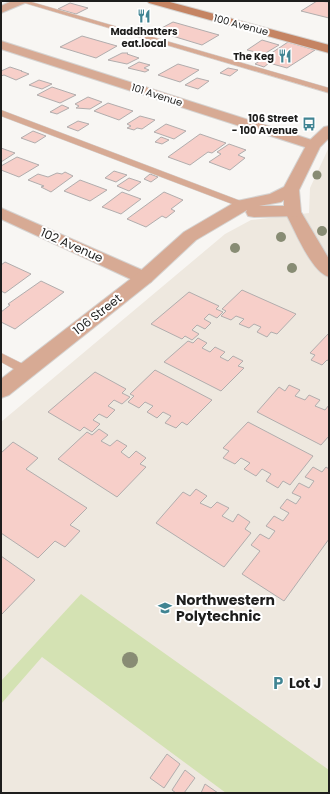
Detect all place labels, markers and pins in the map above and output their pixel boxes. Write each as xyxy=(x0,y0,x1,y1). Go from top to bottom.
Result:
restaurant icon: Maddhatters eat.local xyxy=(136,8,152,24)
place label: Maddhatters eat.local xyxy=(110,24,178,51)
restaurant icon: The Keg xyxy=(277,48,293,64)
place label: The Keg xyxy=(233,49,274,64)
place label: 106 Street - 100 Avenue xyxy=(232,111,298,138)
bus stop icon: 106 Street - 100 Avenue xyxy=(301,116,317,132)
place label: Northwestern Polytechnic xyxy=(176,590,275,626)
school or university icon: Northwestern Polytechnic xyxy=(157,600,173,616)
place label: Lot J xyxy=(289,673,321,693)
parking icon: Lot J xyxy=(270,675,286,691)

